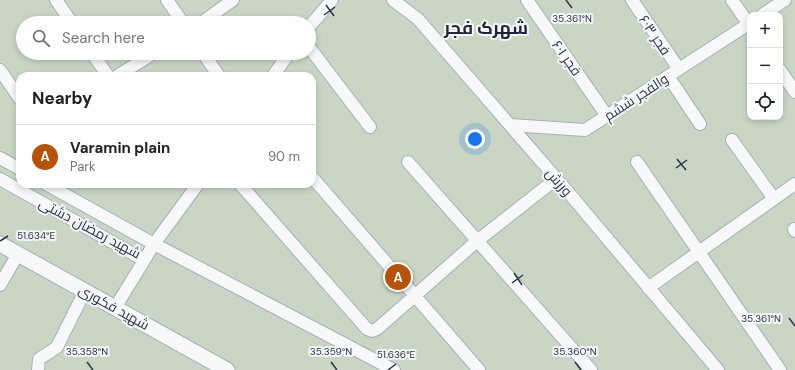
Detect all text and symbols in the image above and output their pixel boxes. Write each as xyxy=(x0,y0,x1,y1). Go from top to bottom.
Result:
text: 35.361°N xyxy=(552,12,592,25)
street label: فجر ۶۰۳ xyxy=(635,12,675,58)
map controls xyxy=(747,12,783,120)
button: + xyxy=(747,12,783,48)
search box xyxy=(16,16,316,60)
district label: شهرک فجر xyxy=(443,16,528,40)
icon: search xyxy=(30,27,52,49)
text: Search here xyxy=(62,28,145,48)
street label: فجر ۶۰۱ xyxy=(548,37,586,79)
button: − xyxy=(747,48,783,84)
street label: والفجر ششم xyxy=(600,69,672,125)
button: locate xyxy=(747,84,783,120)
text: Nearby xyxy=(32,87,92,109)
your location xyxy=(465,129,485,149)
text: Varamin plain xyxy=(70,138,170,158)
text: A xyxy=(40,148,50,165)
text: 90 m xyxy=(268,148,300,165)
text: Park xyxy=(70,158,96,175)
street label: ورزش xyxy=(542,164,576,200)
street label: شهید رمضان دشتی xyxy=(36,194,144,262)
text: 51.634°E xyxy=(17,229,55,242)
pin: A xyxy=(385,262,411,292)
street label: شهید فکوری xyxy=(75,280,153,334)
text: 35.361°N xyxy=(741,312,781,325)
text: 35.358°N xyxy=(66,345,108,358)
text: 35.359°N xyxy=(310,345,352,358)
text: 35.360°N xyxy=(553,345,597,358)
text: 51.636°E xyxy=(377,348,416,361)

